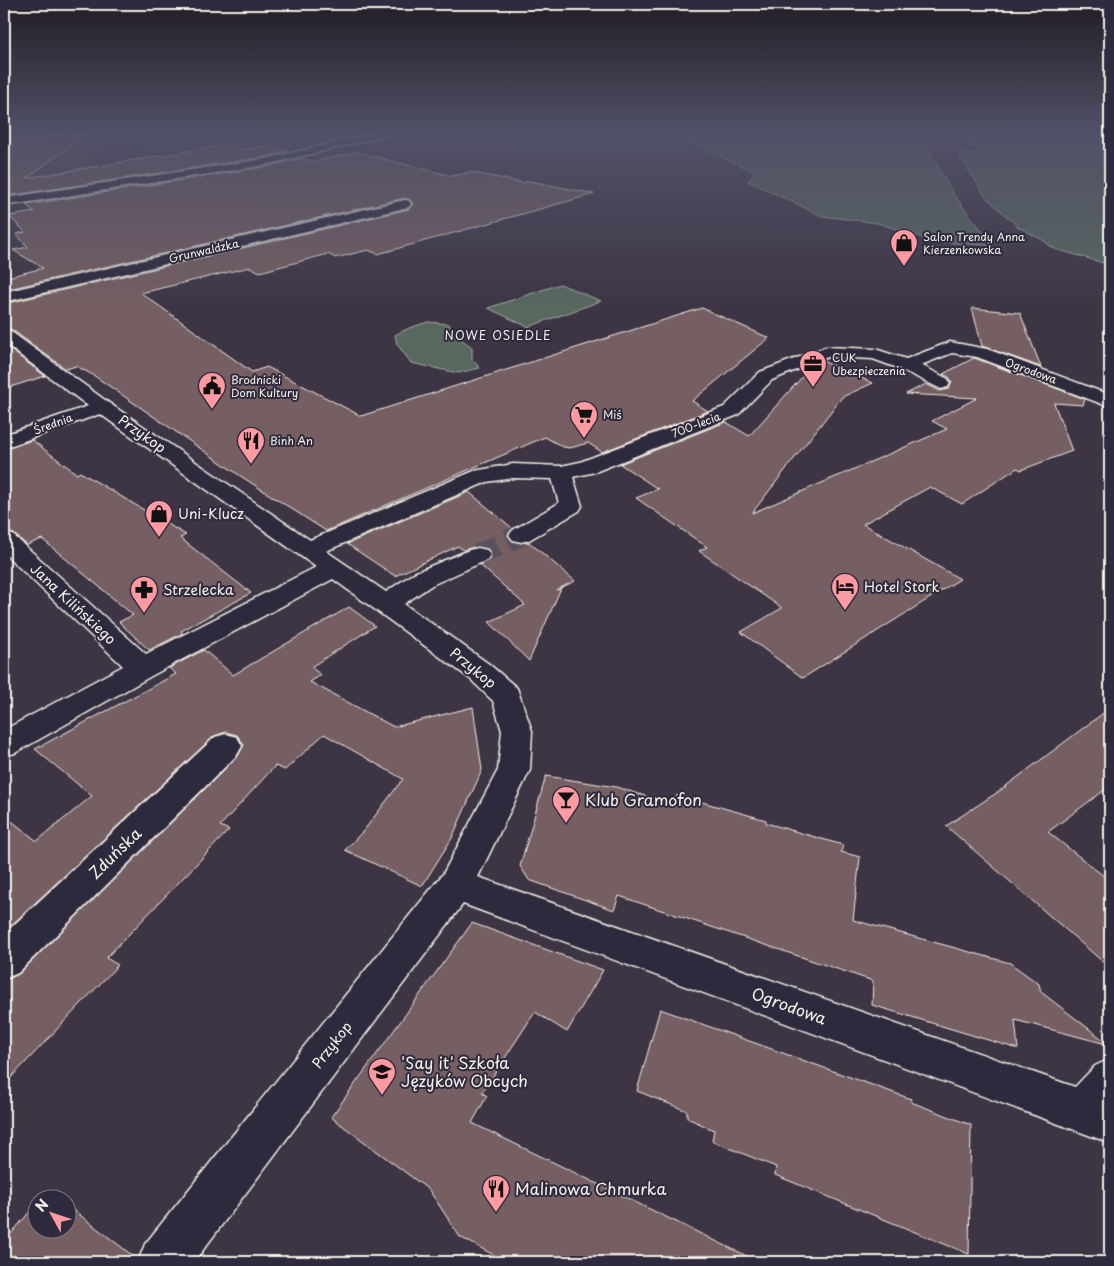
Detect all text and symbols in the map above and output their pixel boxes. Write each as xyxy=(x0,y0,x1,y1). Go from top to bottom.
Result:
shop icon: Salon Trendy Anna Kierzenkowska xyxy=(889,228,919,267)
place label: Salon Trendy Anna Kierzenkowska xyxy=(923,228,1025,258)
street label: Grunwaldzka xyxy=(167,234,241,267)
district label: NOWE OSIEDLE xyxy=(445,326,551,344)
office icon: CUK Ubezpieczenia xyxy=(798,349,828,388)
place label: CUK Ubezpieczenia xyxy=(832,349,906,379)
street label: Ogrodowa xyxy=(1003,353,1059,388)
public building icon: Brodnicki Dom Kultury xyxy=(197,371,227,410)
place label: Brodnicki Dom Kultury xyxy=(231,371,298,401)
supermarket icon: Miś xyxy=(569,400,599,439)
place label: Miś xyxy=(603,406,622,423)
street label: 700-lecia xyxy=(669,407,723,442)
street label: Średnia xyxy=(31,409,75,438)
street label: Przykop xyxy=(114,409,171,458)
restaurant icon: Binh An xyxy=(236,426,266,465)
place label: Binh An xyxy=(270,432,313,449)
shop icon: Uni-Klucz xyxy=(144,499,174,538)
place label: Uni-Klucz xyxy=(178,503,244,524)
street label: Jana Kilińskiego xyxy=(26,558,121,649)
hotel icon: Hotel Stork xyxy=(830,572,860,611)
pharmacy icon: Strzelecka xyxy=(129,575,159,614)
place label: Hotel Stork xyxy=(864,576,940,597)
place label: Strzelecka xyxy=(163,579,234,600)
street label: Przykop xyxy=(446,642,501,693)
bar icon: Klub Gramofon xyxy=(551,785,581,824)
place label: Klub Gramofon xyxy=(585,787,702,811)
street label: Zduńska xyxy=(83,821,146,883)
street label: Ogrodowa xyxy=(748,980,830,1030)
street label: Przykop xyxy=(307,1017,357,1073)
place label: 'Say it' Szkoła Języków Obcych xyxy=(401,1050,528,1092)
school or university icon: 'Say it' Szkoła Języków Obcych xyxy=(367,1057,397,1096)
restaurant icon: Malinowa Chmurka xyxy=(481,1174,511,1213)
place label: Malinowa Chmurka xyxy=(515,1176,666,1200)
north arrow xyxy=(28,1188,78,1238)
text: N xyxy=(30,1194,53,1216)

